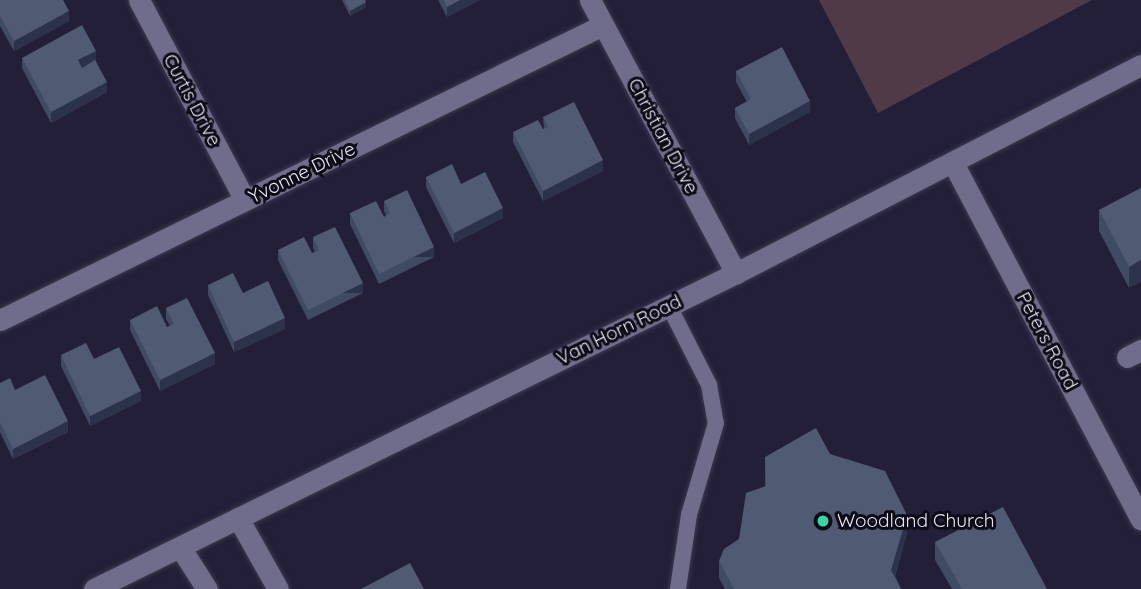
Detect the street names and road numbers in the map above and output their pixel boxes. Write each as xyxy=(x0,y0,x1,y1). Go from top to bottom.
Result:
street label: Curtis Drive xyxy=(158,50,226,150)
street label: Christian Drive xyxy=(623,74,703,198)
street label: Yvonne Drive xyxy=(245,137,359,209)
street label: Peters Road xyxy=(1012,288,1082,394)
street label: Van Horn Road xyxy=(553,290,685,370)

